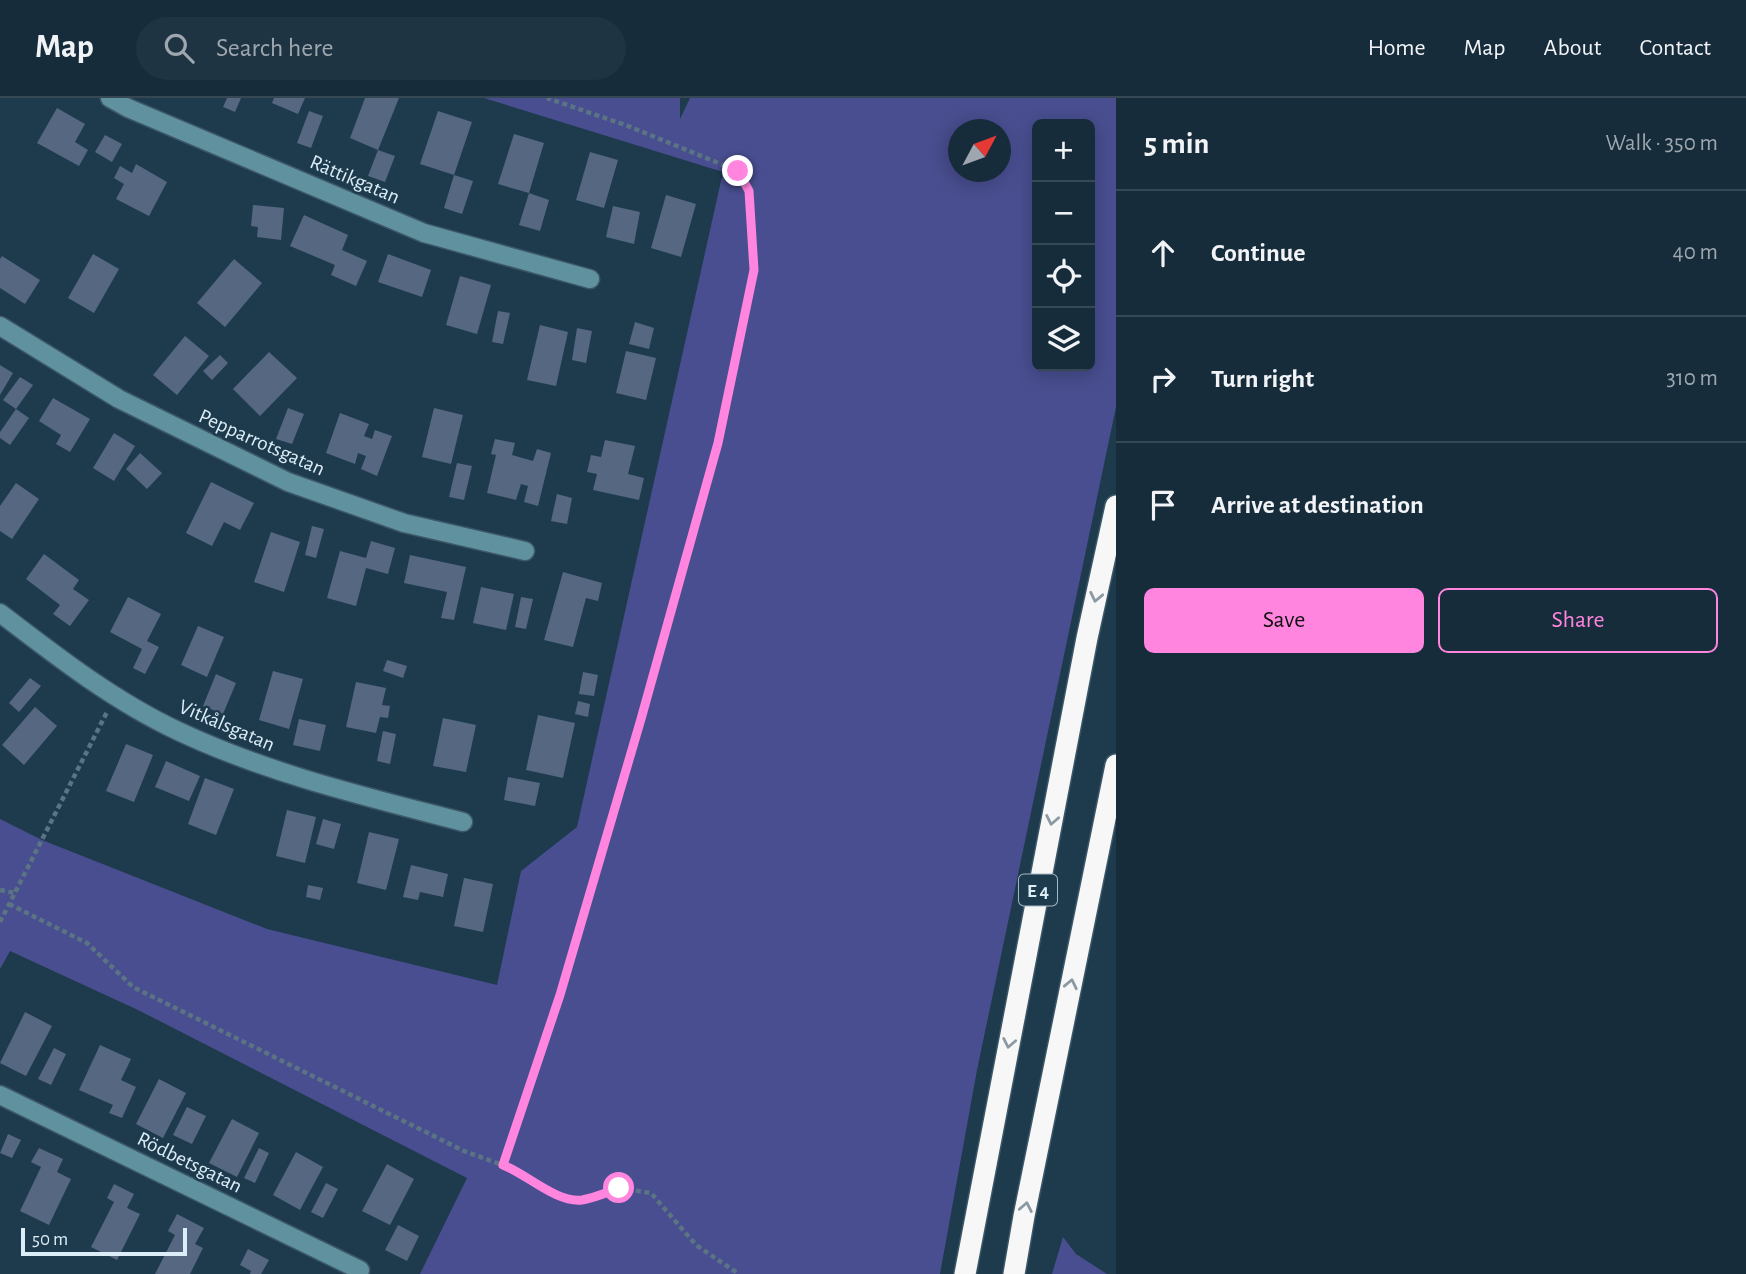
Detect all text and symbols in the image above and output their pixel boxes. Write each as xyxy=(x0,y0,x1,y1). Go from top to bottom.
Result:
search box xyxy=(136,17,626,80)
icon: search xyxy=(160,29,198,67)
text: Map xyxy=(35,31,94,64)
text: Search here xyxy=(216,35,334,61)
text: Home xyxy=(1368,36,1426,60)
text: Map xyxy=(1464,36,1506,60)
text: About xyxy=(1544,36,1601,60)
text: Contact xyxy=(1639,36,1711,60)
north arrow xyxy=(948,119,1011,182)
map controls xyxy=(1032,119,1095,371)
button: + xyxy=(1032,119,1095,182)
text: 5 min xyxy=(1144,129,1209,159)
text: Walk · 350 m xyxy=(1606,132,1718,155)
street label: Rättikgatan xyxy=(307,151,403,208)
route end xyxy=(722,155,753,186)
button: − xyxy=(1032,182,1095,245)
icon: ahead xyxy=(1144,234,1182,272)
text: Continue xyxy=(1211,240,1306,266)
text: 40 m xyxy=(1673,241,1718,264)
button: locate xyxy=(1032,245,1095,308)
button: layers xyxy=(1032,308,1095,371)
icon: right xyxy=(1144,360,1182,398)
text: Turn right xyxy=(1211,366,1314,392)
text: 310 m xyxy=(1666,367,1718,390)
street label: Pepparrotsgatan xyxy=(196,405,328,480)
icon: arrive xyxy=(1144,486,1182,524)
text: Arrive at destination xyxy=(1211,492,1424,518)
button: Save xyxy=(1144,588,1424,653)
button: Share xyxy=(1438,588,1718,653)
one-way arrow xyxy=(1090,591,1105,603)
street label: Vitkålsgatan xyxy=(176,696,278,755)
one-way arrow xyxy=(1045,814,1060,826)
road number: E 4 xyxy=(1019,874,1057,905)
one-way arrow xyxy=(1063,978,1078,990)
one-way arrow xyxy=(1002,1037,1017,1049)
street label: Rödbetsgatan xyxy=(134,1128,245,1197)
route start xyxy=(603,1172,634,1203)
one-way arrow xyxy=(1017,1201,1032,1213)
scale bar xyxy=(21,1225,187,1257)
text: 50 m xyxy=(32,1230,68,1249)

